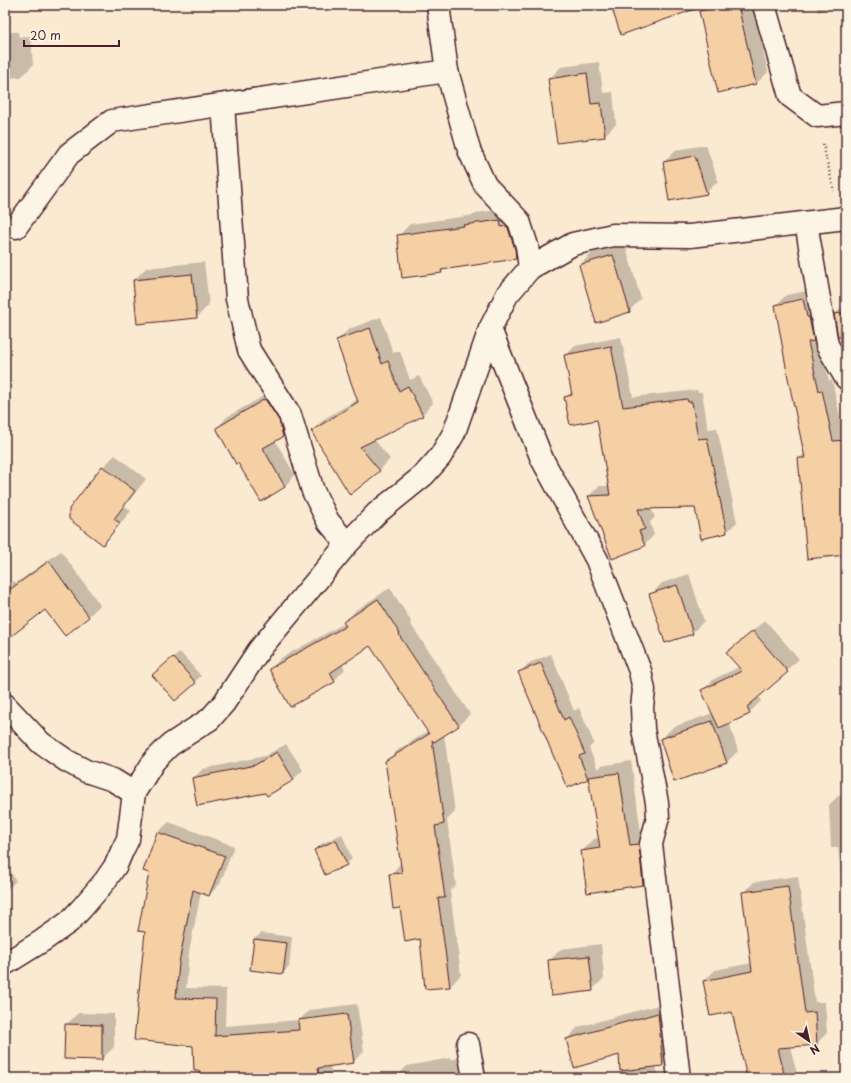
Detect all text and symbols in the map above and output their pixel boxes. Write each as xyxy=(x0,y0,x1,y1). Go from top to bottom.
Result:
scale bar xyxy=(24,22,119,48)
text: 20 m xyxy=(30,26,61,44)
north arrow xyxy=(789,1021,829,1061)
text: N xyxy=(806,1040,823,1059)

